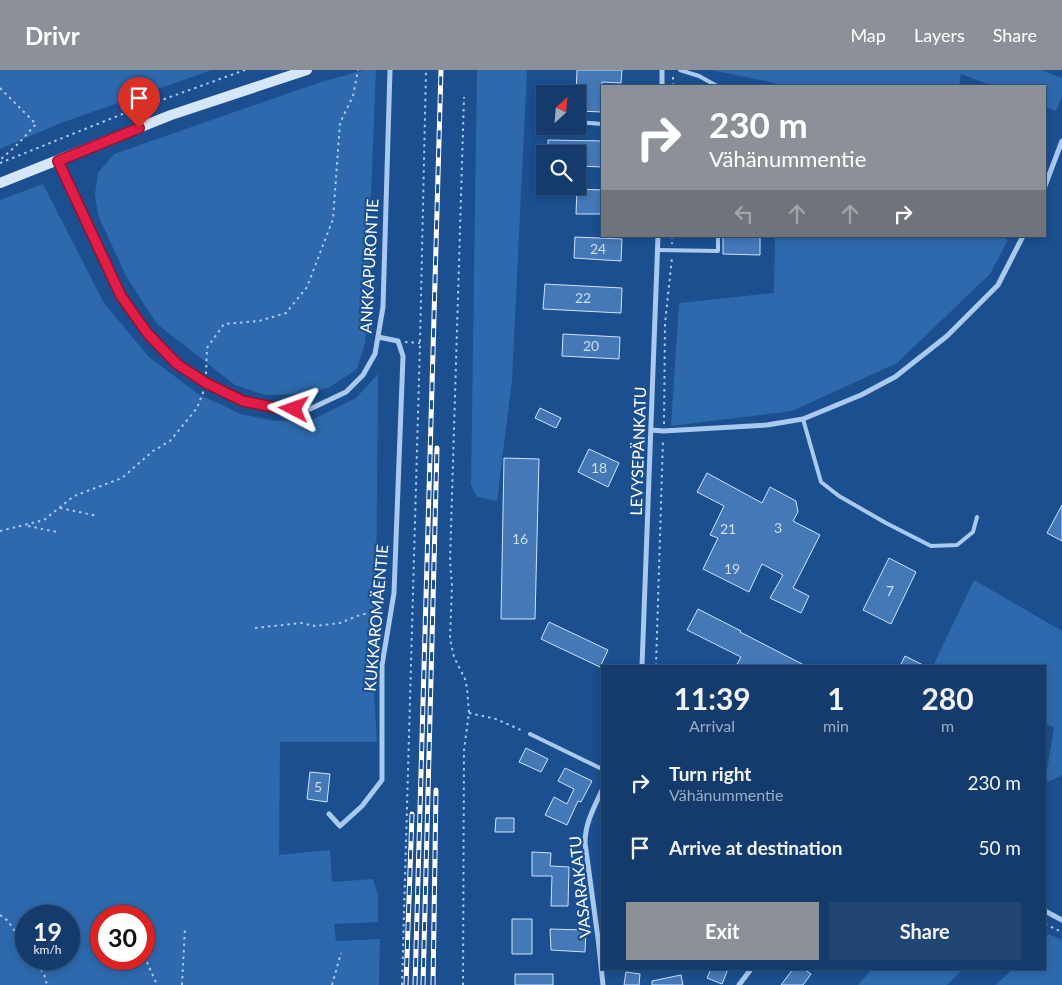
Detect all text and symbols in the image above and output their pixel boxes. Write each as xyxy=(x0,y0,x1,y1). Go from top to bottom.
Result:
text: Drivr xyxy=(25,21,80,50)
text: Map xyxy=(850,24,886,46)
text: Layers xyxy=(914,24,965,46)
text: Share xyxy=(993,24,1037,46)
pin xyxy=(118,77,160,128)
icon: arrive xyxy=(125,84,153,112)
north arrow xyxy=(536,85,586,135)
map controls xyxy=(536,85,586,195)
text: 230 m xyxy=(709,103,808,145)
icon: right xyxy=(626,105,691,170)
button: search xyxy=(536,145,586,195)
text: Vähänummentie xyxy=(709,145,866,172)
street label: ANKKAPURONTIE xyxy=(355,198,382,334)
icon: left xyxy=(730,200,758,228)
icon: ahead xyxy=(783,200,811,228)
icon: ahead xyxy=(836,200,864,228)
icon: right xyxy=(889,200,917,228)
house number: 24 xyxy=(590,240,606,257)
house number: 22 xyxy=(575,289,591,306)
house number: 20 xyxy=(583,337,599,354)
position arrow xyxy=(267,382,319,434)
street label: LEVYSEPÄNKATU xyxy=(626,386,649,516)
house number: 18 xyxy=(591,459,607,476)
house number: 3 xyxy=(774,519,782,536)
house number: 21 xyxy=(720,520,736,537)
house number: 16 xyxy=(512,530,528,547)
street label: KUKKAROMÄENTIE xyxy=(360,544,391,692)
house number: 19 xyxy=(724,560,740,577)
house number: 7 xyxy=(886,582,894,599)
text: 11:39 xyxy=(673,680,751,716)
text: 1 xyxy=(827,680,845,716)
text: 280 xyxy=(921,680,974,716)
text: Arrival xyxy=(689,716,735,735)
text: min xyxy=(823,716,849,735)
text: m xyxy=(941,716,954,735)
text: Turn right xyxy=(669,762,751,785)
icon: right xyxy=(626,769,654,797)
text: 230 m xyxy=(967,771,1021,794)
house number: 5 xyxy=(314,778,322,795)
text: Vähänummentie xyxy=(669,785,783,804)
icon: arrive xyxy=(626,834,654,862)
street label: VASARAKATU xyxy=(565,835,594,939)
text: Arrive at destination xyxy=(669,836,842,859)
text: 50 m xyxy=(978,836,1021,859)
button: Exit xyxy=(626,902,819,960)
button: Share xyxy=(829,902,1021,960)
speed limit sign: 30 xyxy=(90,905,155,970)
text: 19 xyxy=(33,916,62,946)
text: km/h xyxy=(33,942,62,957)

